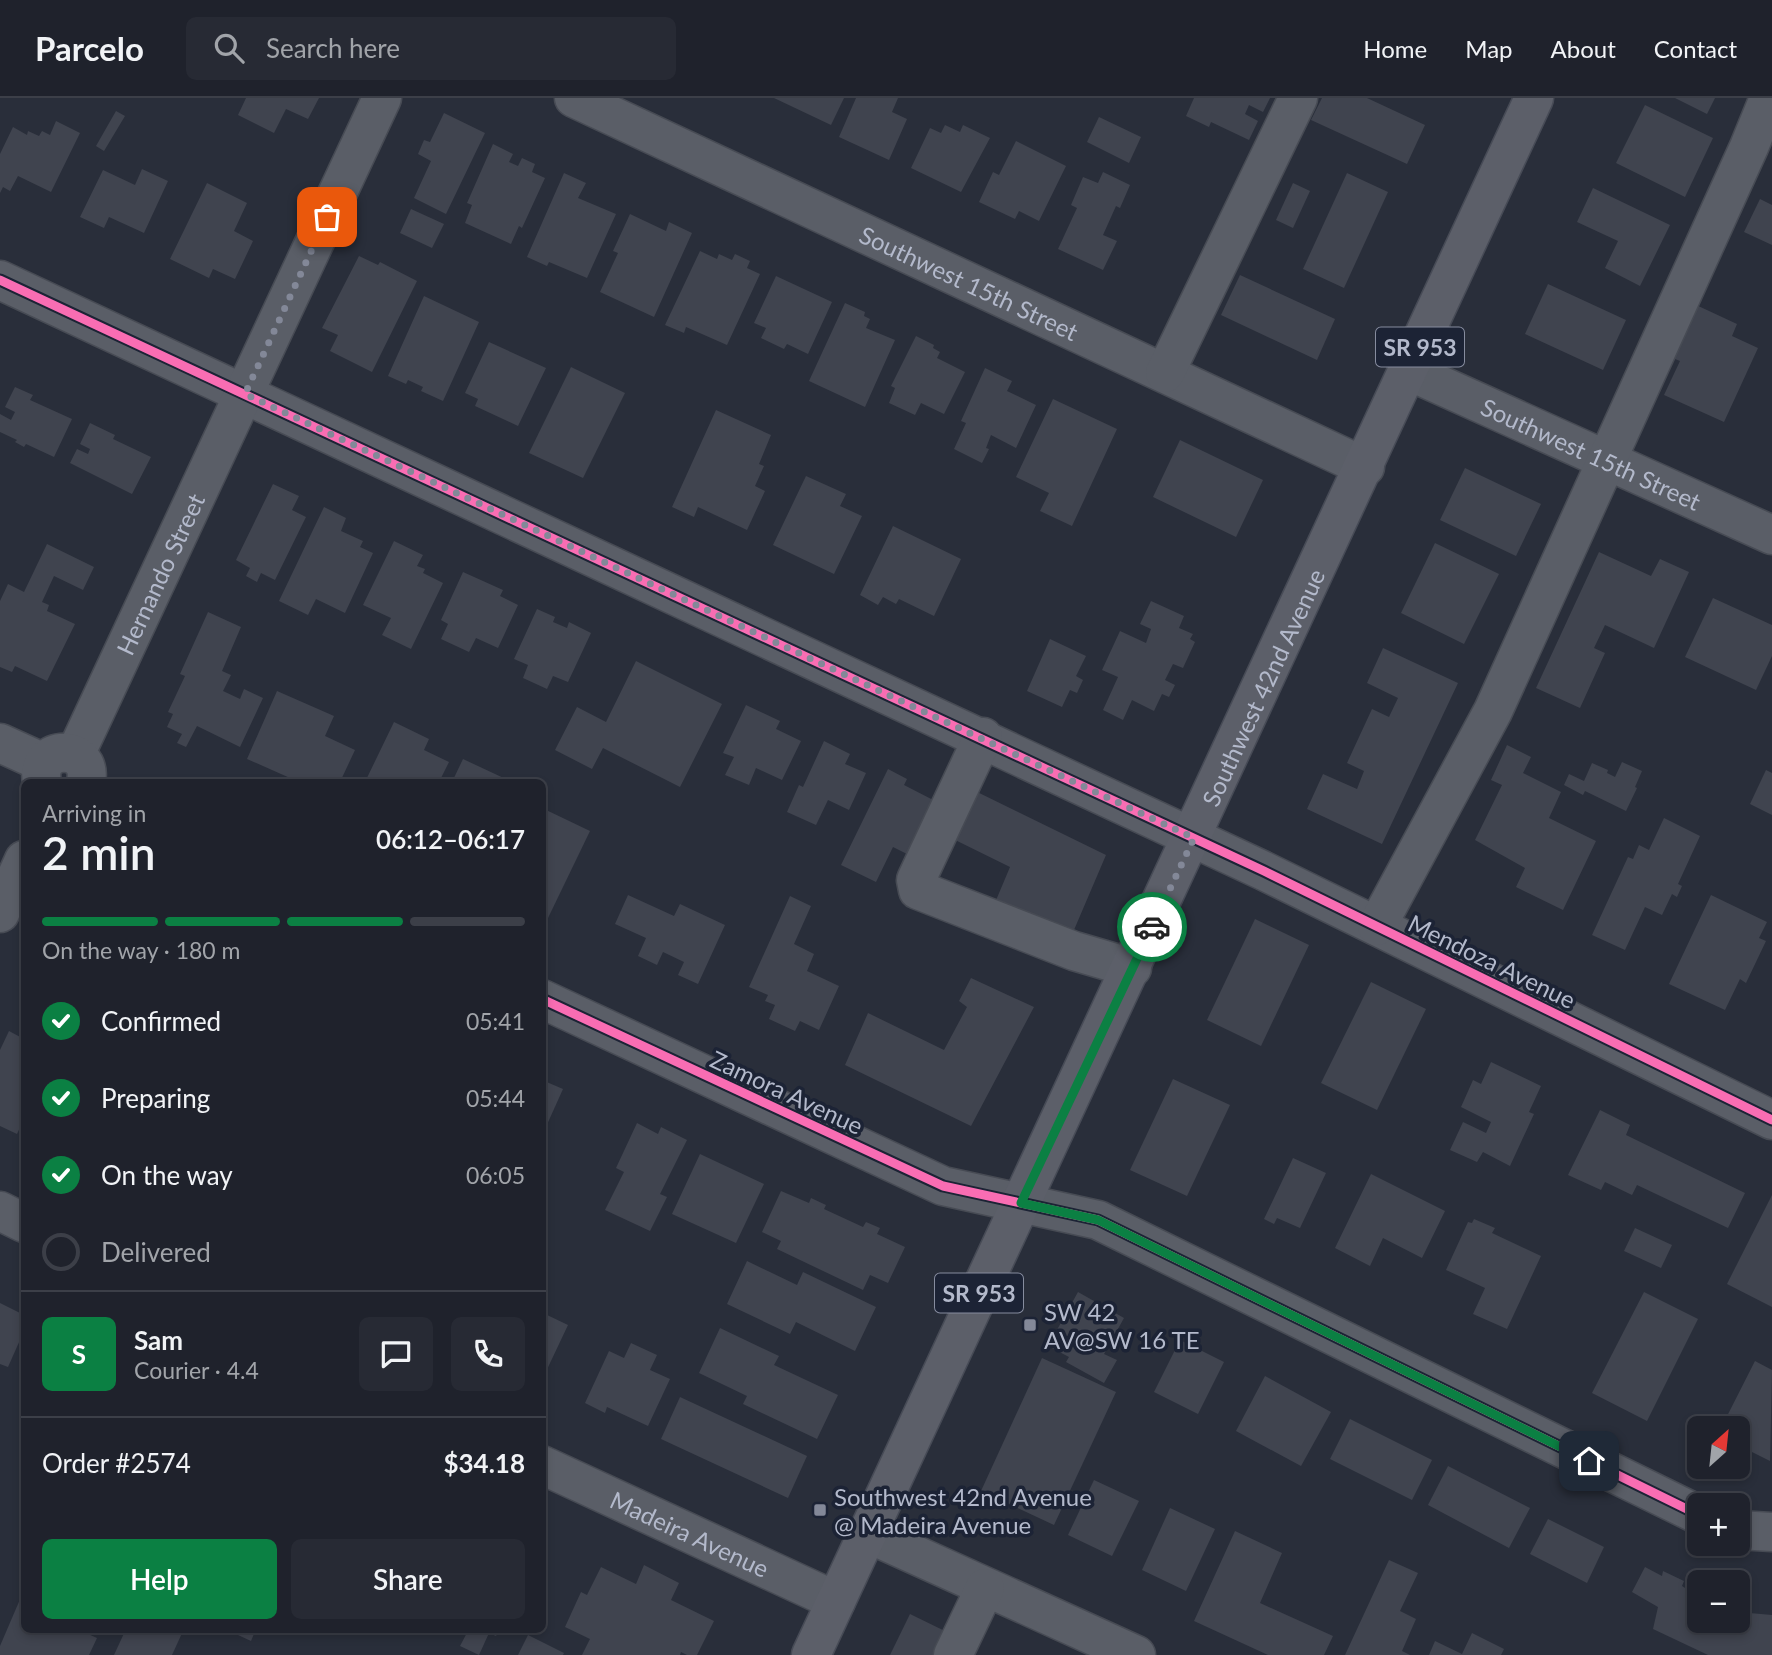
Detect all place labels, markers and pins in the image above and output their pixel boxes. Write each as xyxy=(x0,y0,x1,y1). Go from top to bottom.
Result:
pin xyxy=(297,187,357,247)
place label: SW 42 AV@SW 16 TE xyxy=(1044,1297,1200,1354)
marker: SW 42 AV@SW 16 TE xyxy=(1022,1317,1038,1333)
pin xyxy=(1559,1431,1619,1491)
place label: Southwest 42nd Avenue @ Madeira Avenue xyxy=(834,1482,1092,1539)
marker: Southwest 42nd Avenue @ Madeira Avenue xyxy=(812,1502,828,1518)

